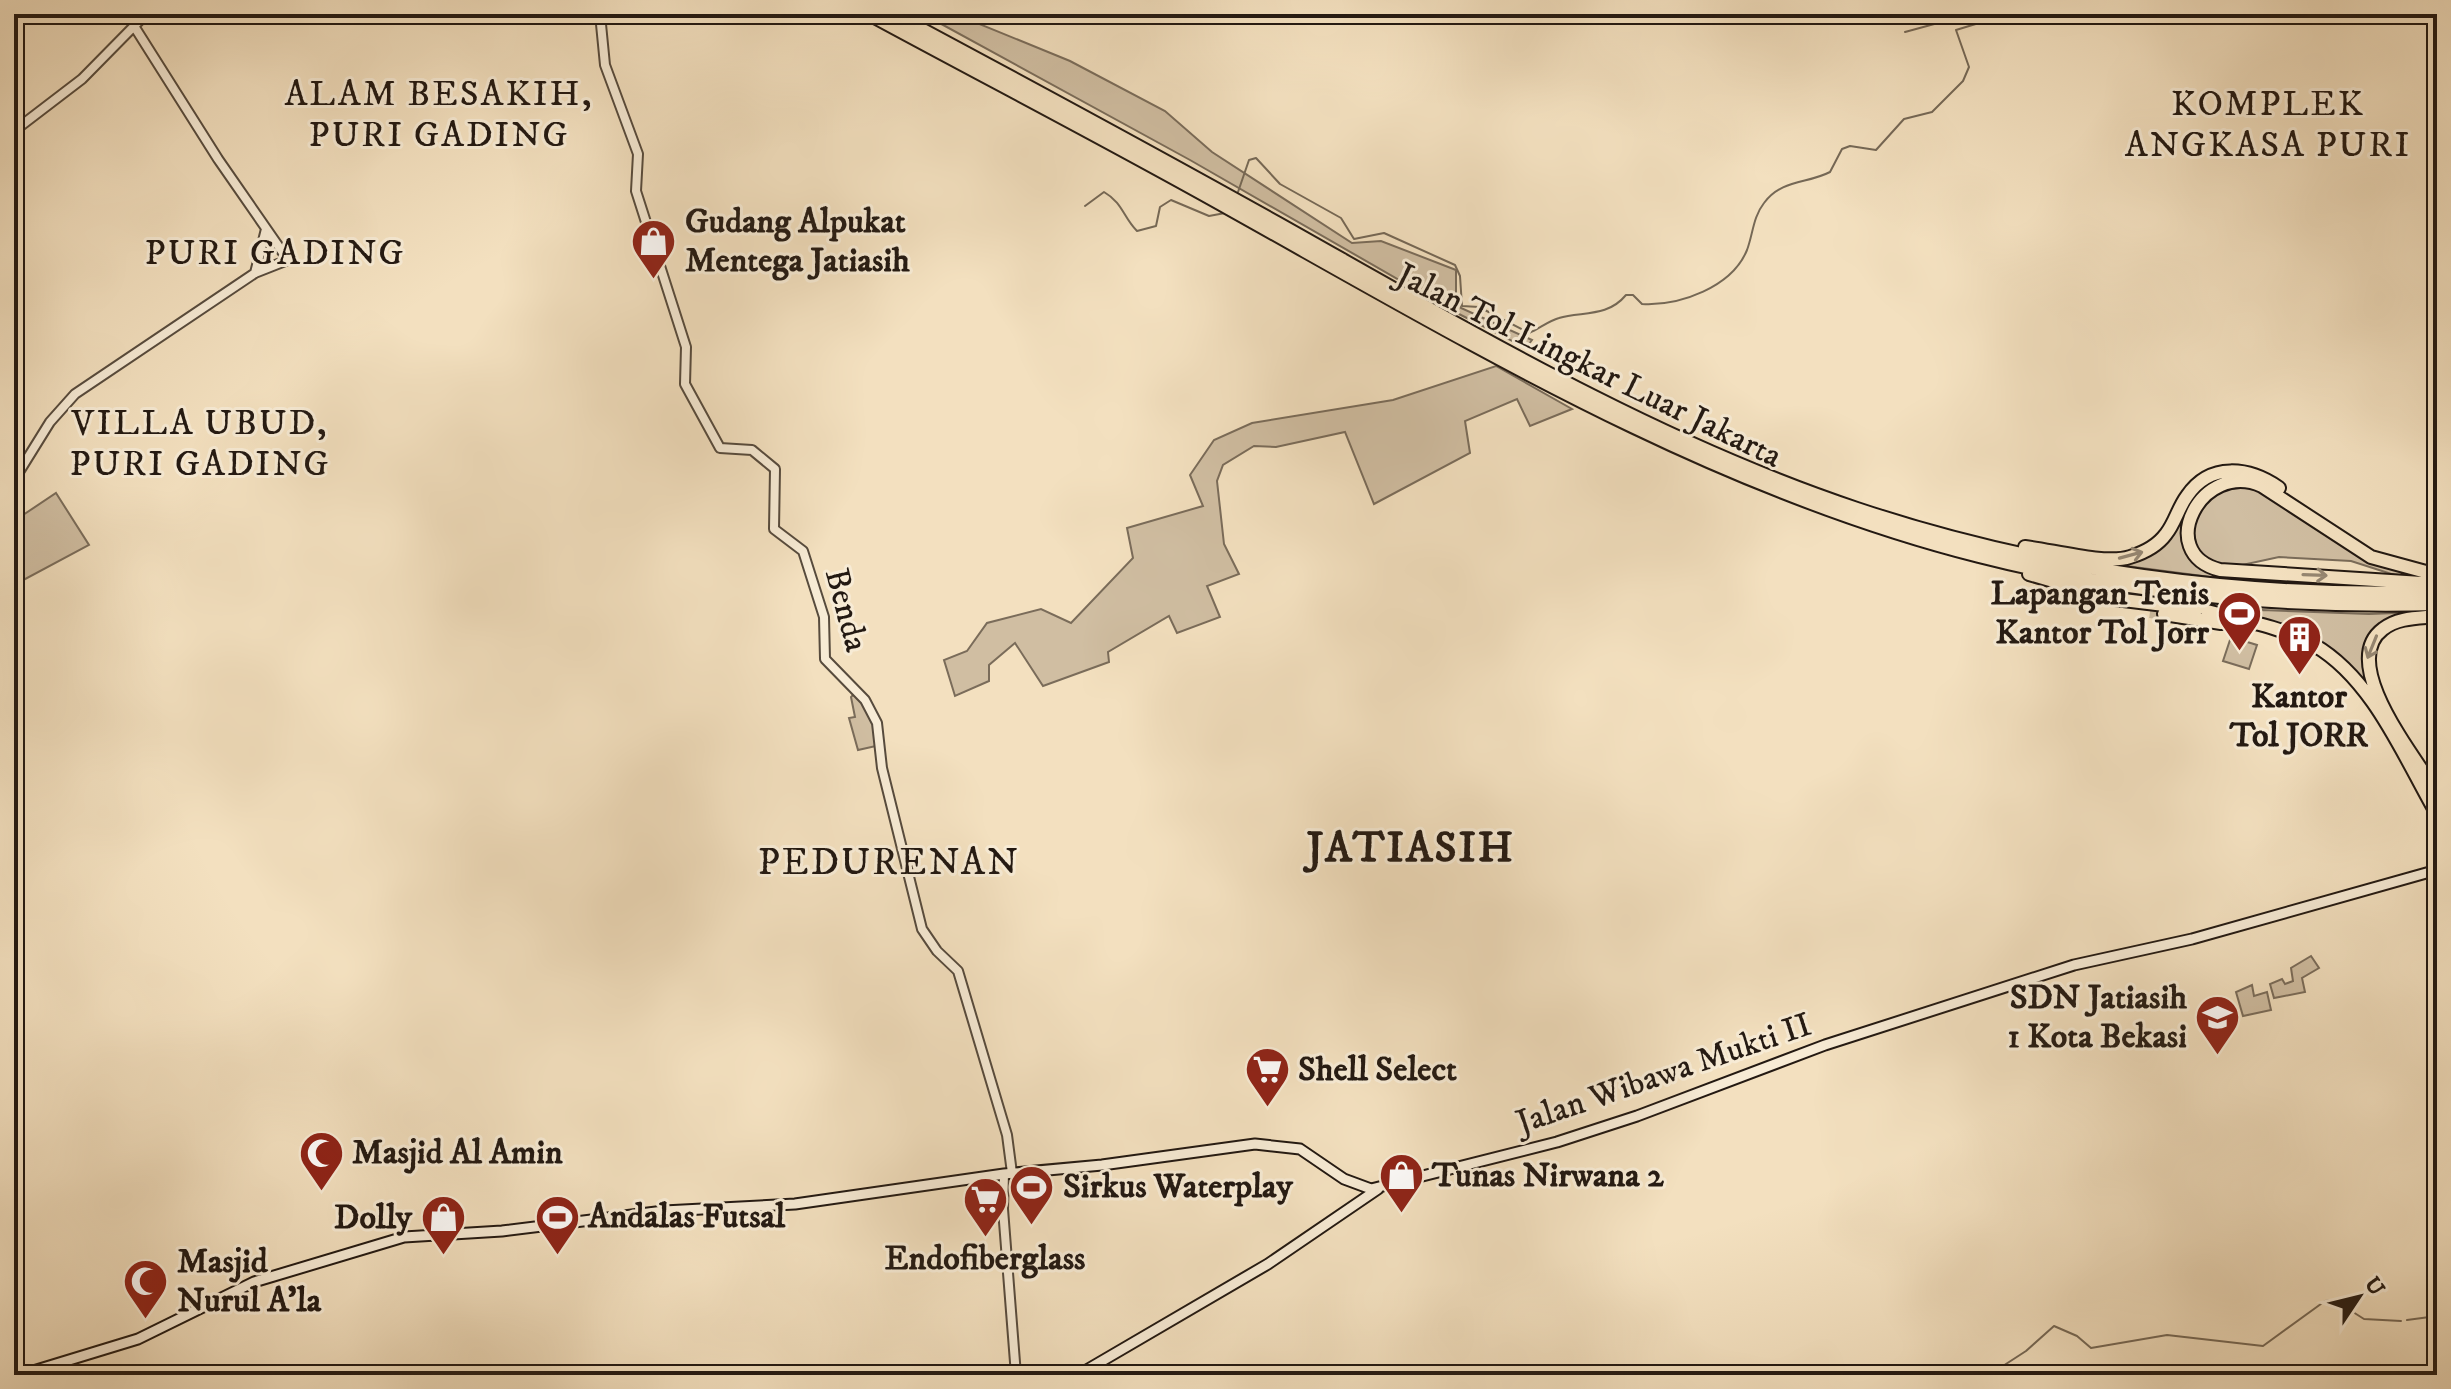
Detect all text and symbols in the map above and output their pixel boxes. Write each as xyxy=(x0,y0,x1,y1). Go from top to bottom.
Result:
district label: ALAM BESAKIH, PURI GADING xyxy=(284,72,594,158)
district label: KOMPLEK ANGKASA PURI xyxy=(2125,82,2411,168)
place label: Gudang Alpukat Mentega Jatiasih xyxy=(685,201,910,282)
shop icon: Gudang Alpukat Mentega Jatiasih xyxy=(630,218,678,281)
district label: PURI GADING xyxy=(145,231,405,276)
street label: Jalan Tol Lingkar Luar Jakarta xyxy=(1387,253,1789,478)
district label: VILLA UBUD, PURI GADING xyxy=(70,401,330,487)
one-way arrow xyxy=(2117,546,2143,561)
street label: Benda xyxy=(815,564,877,657)
one-way arrow xyxy=(2301,568,2328,583)
place label: Lapangan Tenis Kantor Tol Jorr xyxy=(1990,573,2209,654)
sports icon: Lapangan Tenis Kantor Tol Jorr xyxy=(2216,590,2264,653)
building icon: Kantor Tol JORR xyxy=(2275,613,2323,676)
one-way arrow xyxy=(2364,634,2378,658)
place label: Kantor Tol JORR xyxy=(2229,676,2369,757)
district label: JATIASIH xyxy=(1303,823,1515,875)
district label: PEDURENAN xyxy=(758,839,1020,887)
place label: SDN Jatiasih 1 Kota Bekasi xyxy=(2008,977,2187,1058)
school or university icon: SDN Jatiasih 1 Kota Bekasi xyxy=(2194,994,2242,1057)
street label: Jalan Wibawa Mukti II xyxy=(1508,1004,1817,1145)
supermarket icon: Shell Select xyxy=(1243,1046,1291,1109)
place label: Shell Select xyxy=(1298,1049,1457,1091)
mosque icon: Masjid Al Amin xyxy=(297,1129,345,1192)
place label: Masjid Al Amin xyxy=(352,1132,563,1174)
shop icon: Tunas Nirwana 2 xyxy=(1377,1152,1425,1215)
place label: Tunas Nirwana 2 xyxy=(1431,1155,1664,1197)
sports icon: Sirkus Waterplay xyxy=(1008,1163,1056,1226)
place label: Sirkus Waterplay xyxy=(1063,1166,1293,1208)
supermarket icon: Endofiberglass xyxy=(961,1175,1009,1238)
sports icon: Andalas Futsal xyxy=(533,1193,581,1256)
shop icon: Dolly xyxy=(419,1194,467,1257)
place label: Andalas Futsal xyxy=(587,1196,786,1238)
place label: Dolly xyxy=(334,1197,413,1239)
place label: Endofiberglass xyxy=(885,1238,1085,1280)
place label: Masjid Nurul A'la xyxy=(177,1241,322,1322)
north arrow xyxy=(2319,1257,2399,1337)
mosque icon: Masjid Nurul A'la xyxy=(122,1258,170,1321)
text: U xyxy=(2358,1272,2390,1301)

